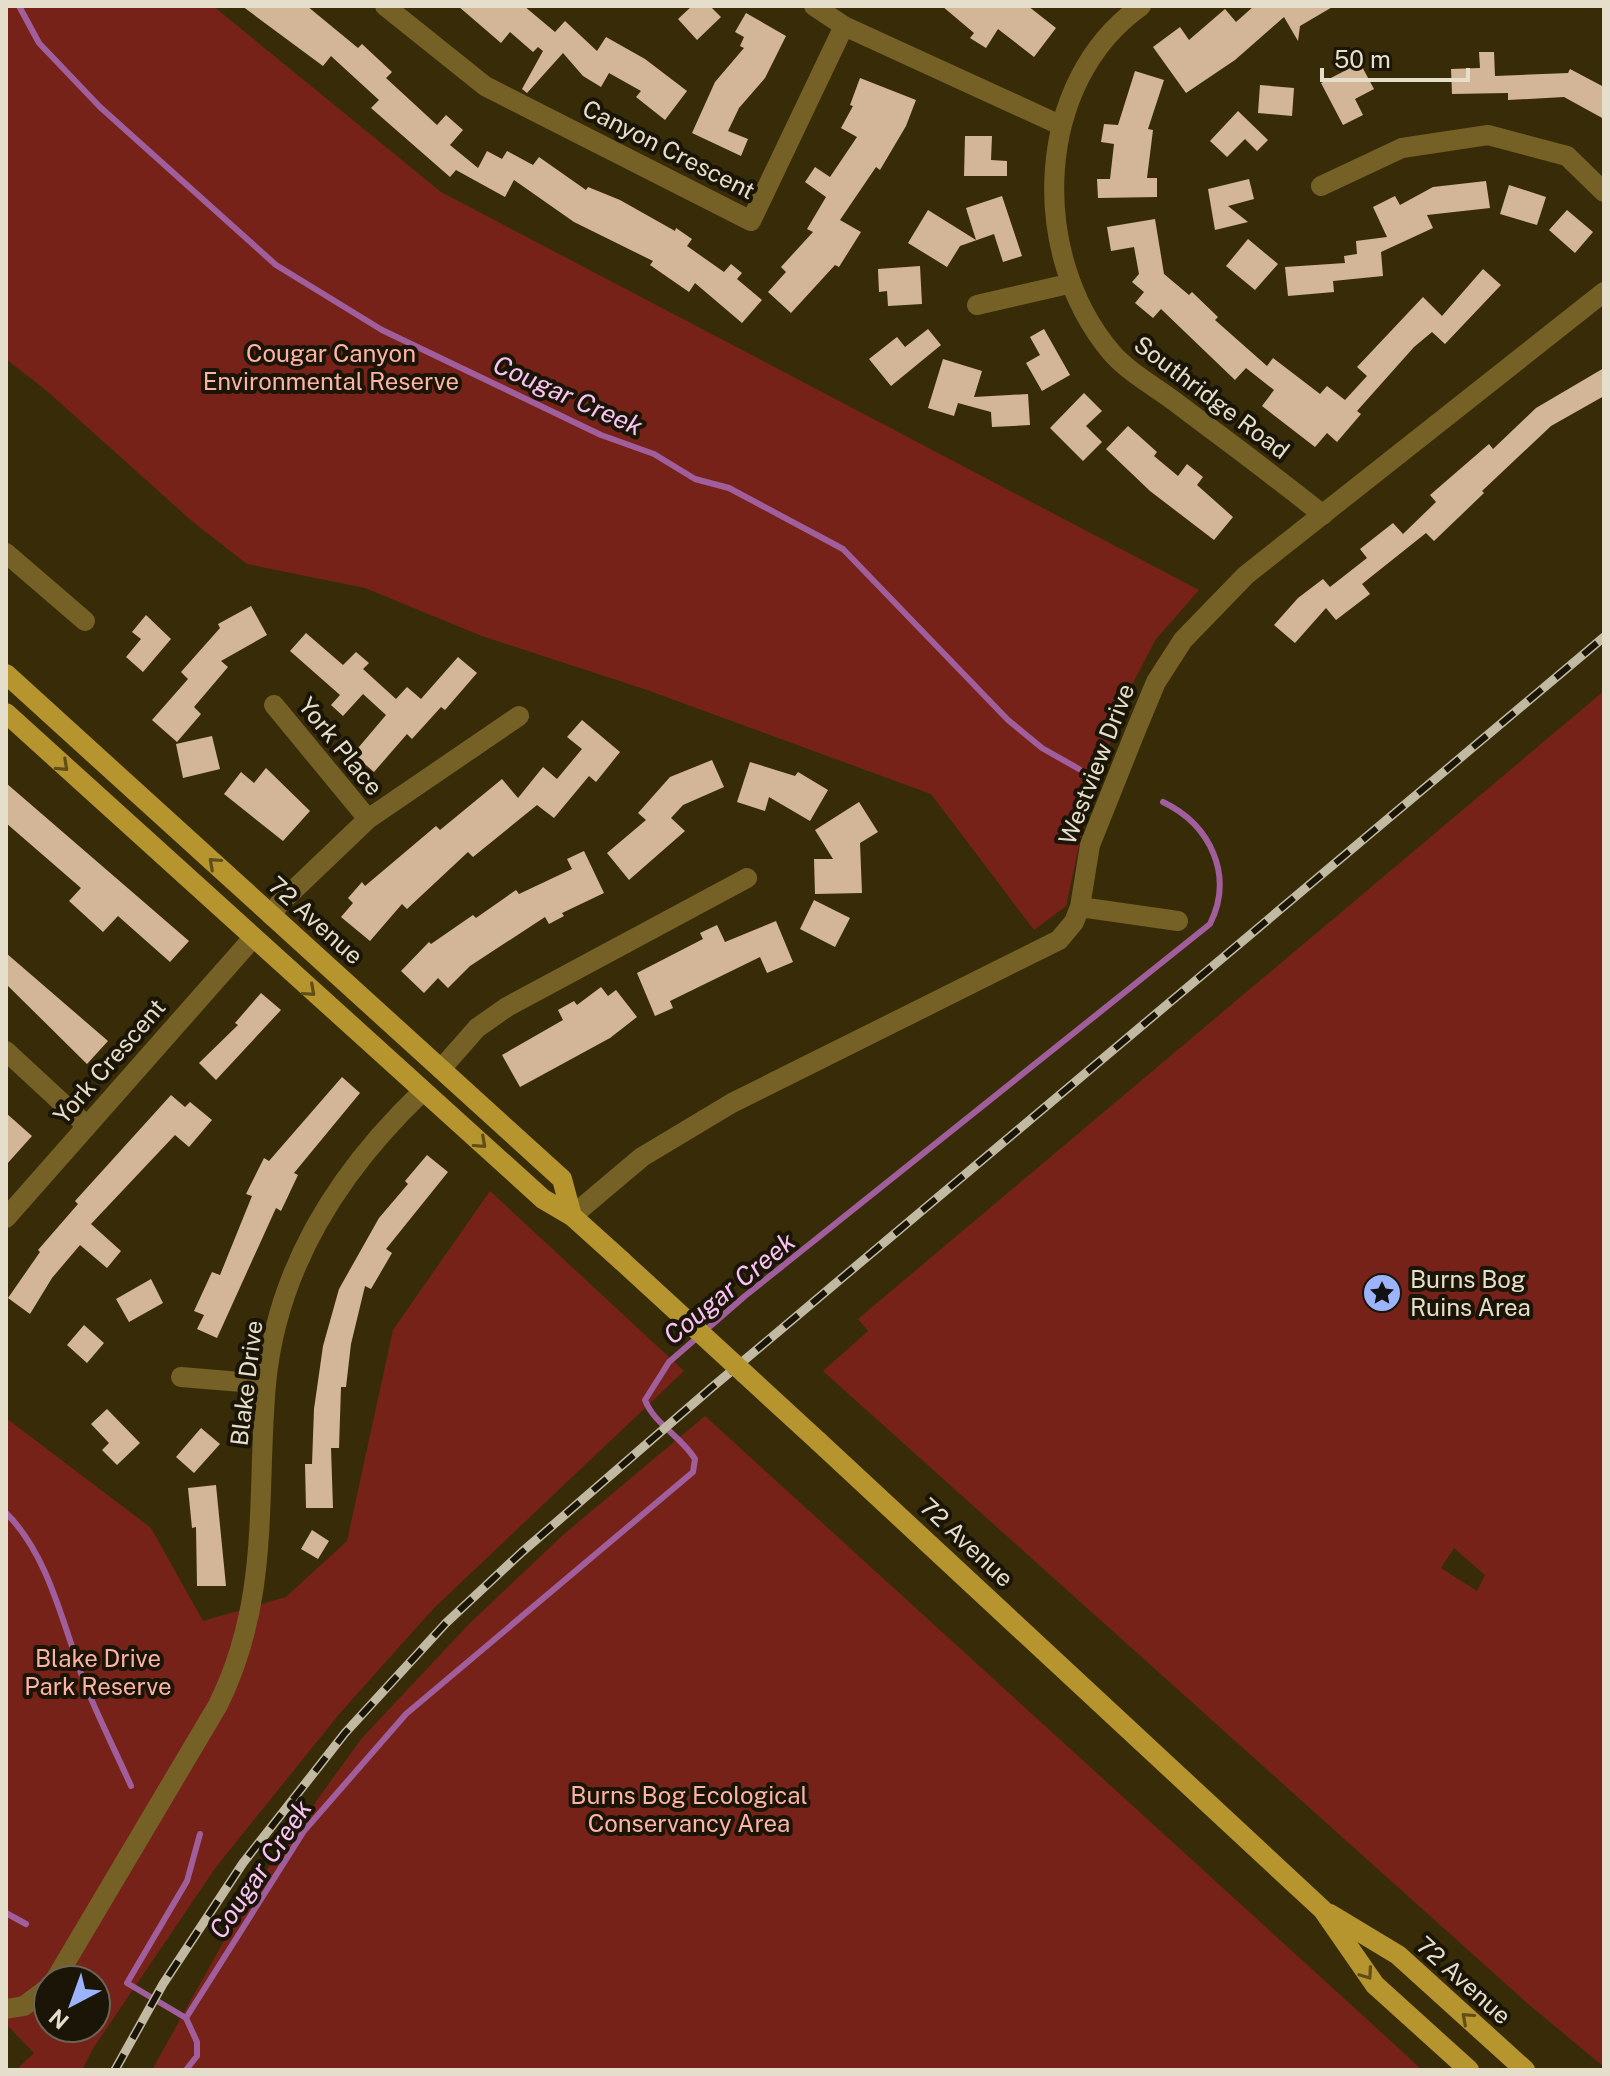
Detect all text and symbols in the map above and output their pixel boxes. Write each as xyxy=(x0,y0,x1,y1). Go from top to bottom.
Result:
scale bar xyxy=(1322,32,1468,82)
text: 50 m xyxy=(1334,45,1391,73)
street label: Canyon Crescent xyxy=(578,94,760,204)
street label: Southridge Road xyxy=(1129,330,1295,464)
park label: Cougar Canyon Environmental Reserve xyxy=(203,339,459,395)
water label: Cougar Creek xyxy=(488,348,648,442)
street label: Westview Drive xyxy=(1052,680,1140,848)
street label: York Place xyxy=(293,691,389,801)
one-way arrow xyxy=(54,756,69,770)
one-way arrow xyxy=(209,859,224,873)
street label: 72 Avenue xyxy=(263,870,369,970)
one-way arrow xyxy=(301,981,316,996)
street label: York Crescent xyxy=(47,993,171,1129)
one-way arrow xyxy=(471,1134,486,1148)
water label: Cougar Creek xyxy=(657,1226,801,1350)
place label: Burns Bog Ruins Area xyxy=(1410,1265,1531,1321)
place icon: Burns Bog Ruins Area xyxy=(1361,1272,1403,1314)
street label: Blake Drive xyxy=(224,1319,268,1447)
street label: 72 Avenue xyxy=(915,1492,1019,1592)
park label: Blake Drive Park Reserve xyxy=(24,1644,172,1700)
park label: Burns Bog Ecological Conservancy Area xyxy=(570,1781,808,1837)
water label: Cougar Creek xyxy=(202,1794,318,1944)
street label: 72 Avenue xyxy=(1411,1930,1517,2030)
north arrow xyxy=(32,1964,112,2044)
one-way arrow xyxy=(1357,1966,1372,1980)
text: N xyxy=(44,2004,74,2035)
one-way arrow xyxy=(1462,2012,1476,2027)

